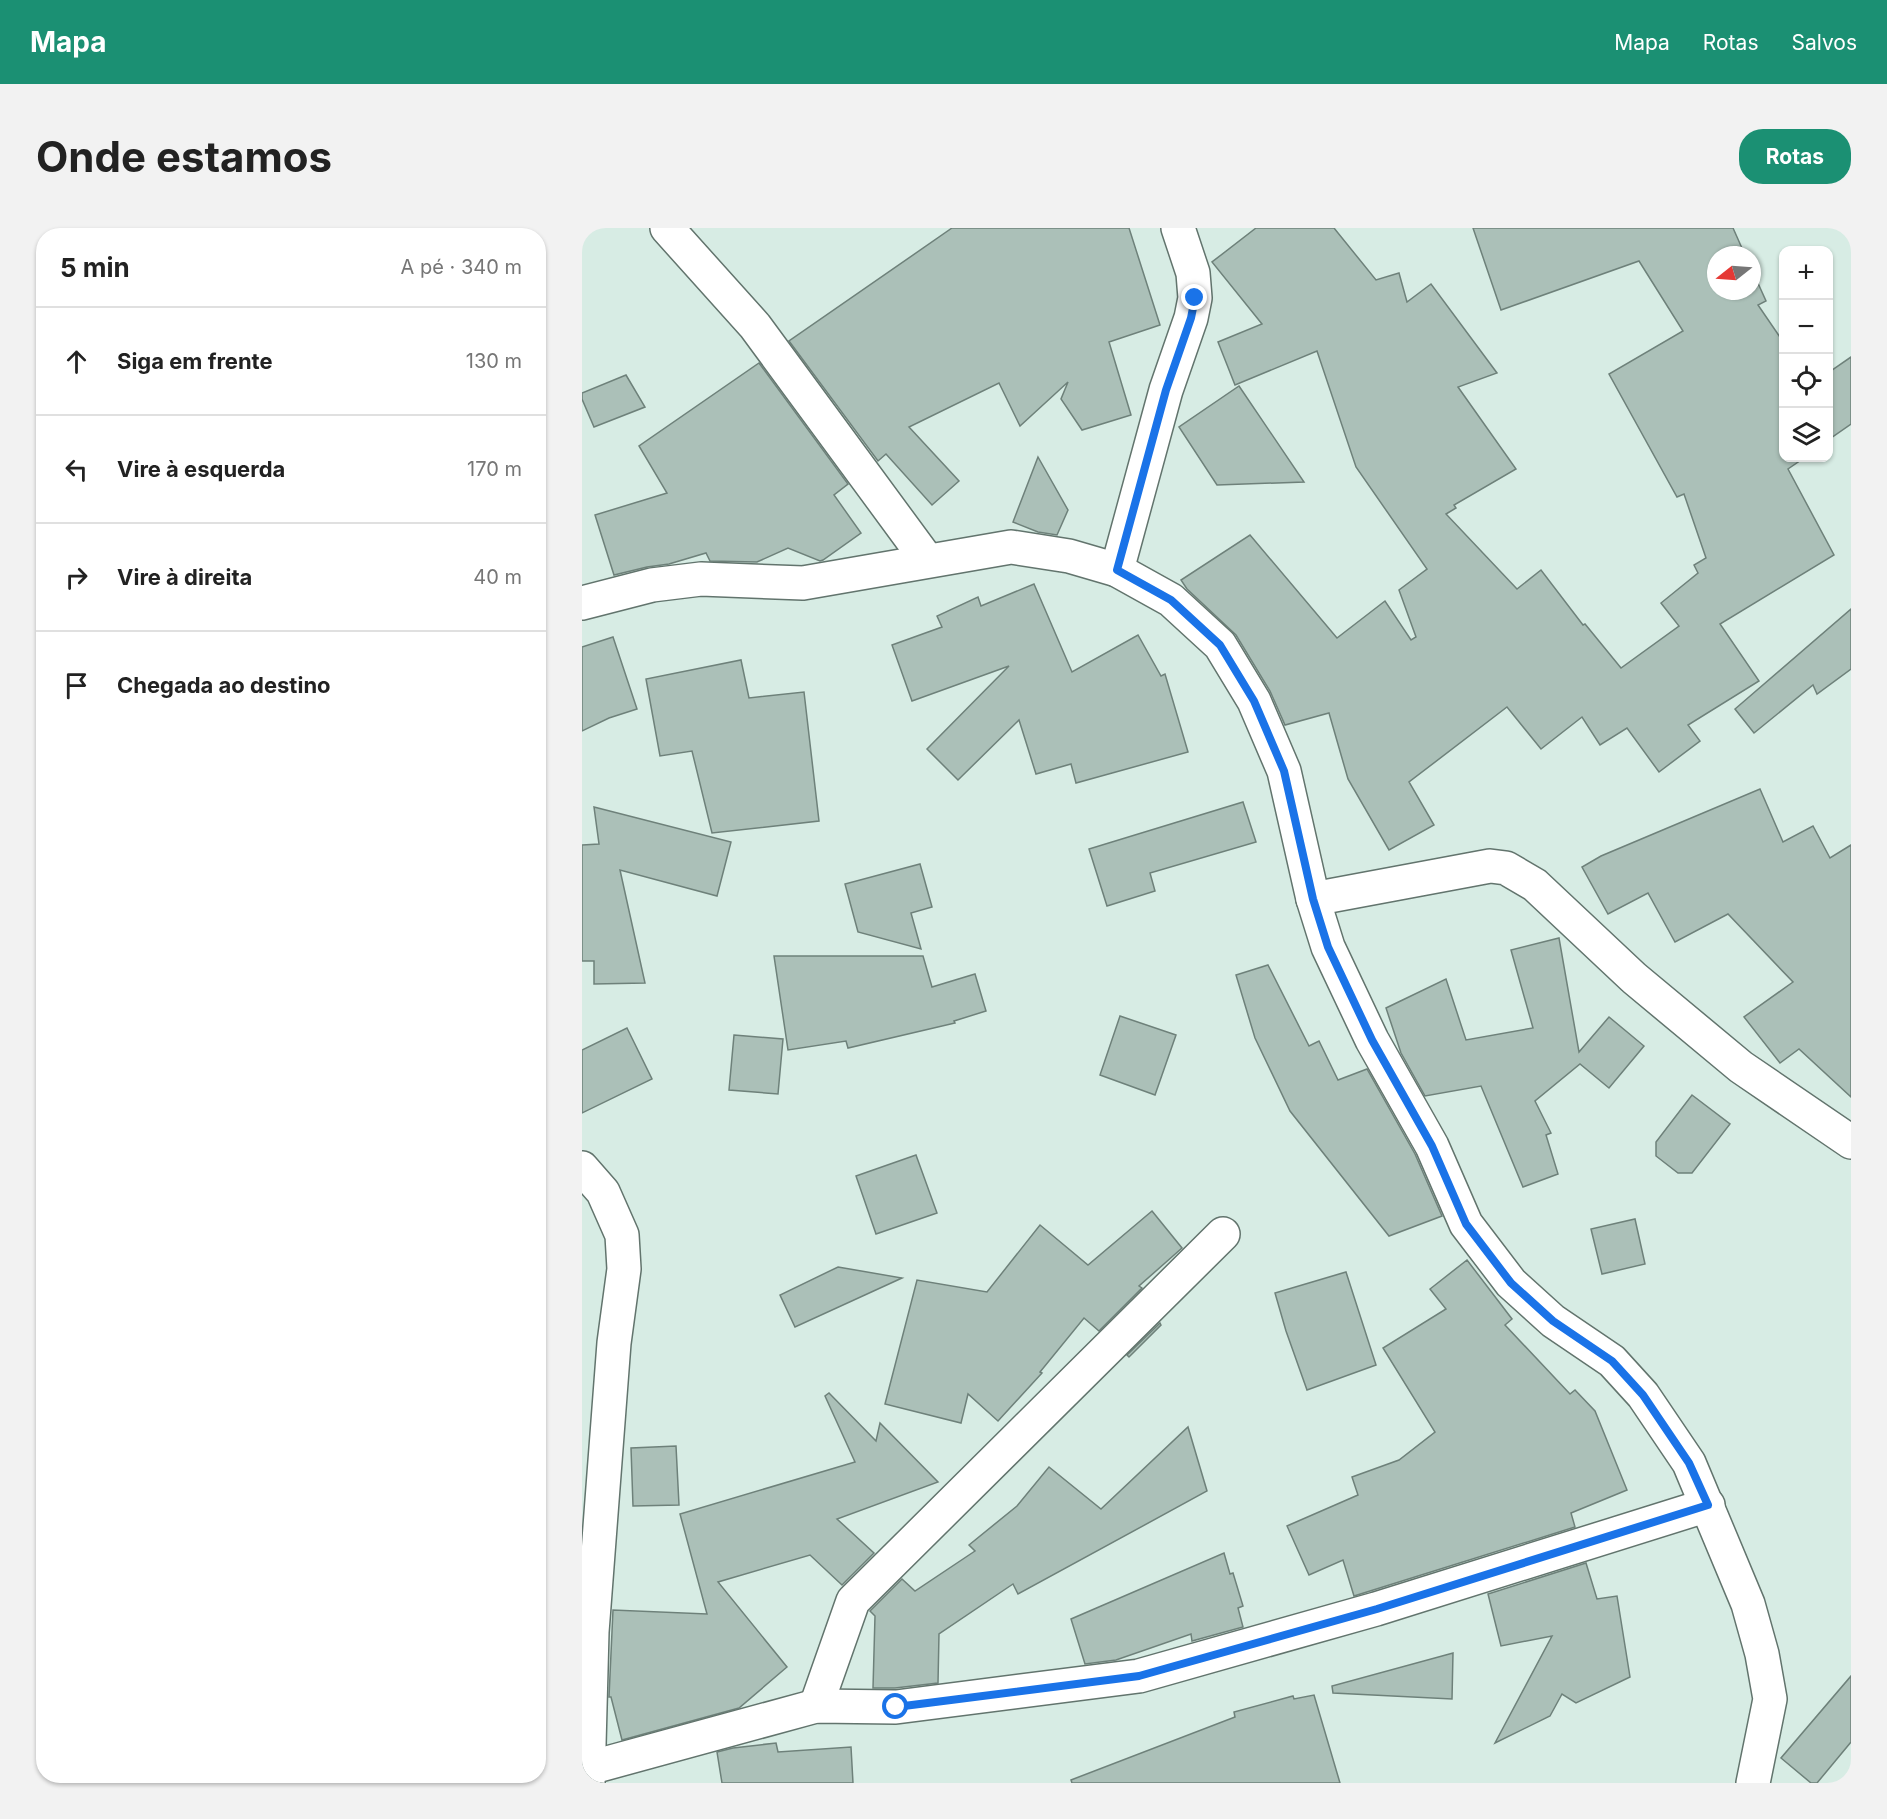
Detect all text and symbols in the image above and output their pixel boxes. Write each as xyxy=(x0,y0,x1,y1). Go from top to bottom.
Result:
text: Mapa xyxy=(30,25,107,59)
text: Mapa xyxy=(1614,30,1670,55)
text: Rotas xyxy=(1703,30,1758,55)
text: Salvos xyxy=(1791,30,1857,55)
button: Rotas xyxy=(1739,129,1851,184)
text: Onde estamos xyxy=(36,131,332,182)
north arrow xyxy=(1707,246,1761,300)
map controls xyxy=(1779,246,1833,462)
button: + xyxy=(1779,246,1833,300)
text: 5 min xyxy=(60,252,130,283)
text: A pé · 340 m xyxy=(401,255,522,279)
route end xyxy=(1181,284,1207,310)
button: − xyxy=(1779,300,1833,354)
icon: ahead xyxy=(60,345,93,378)
text: Siga em frente xyxy=(117,348,273,374)
text: 130 m xyxy=(466,349,522,373)
button: locate xyxy=(1779,354,1833,408)
button: layers xyxy=(1779,408,1833,462)
icon: left xyxy=(60,453,93,486)
text: Vire à esquerda xyxy=(117,456,285,482)
text: 170 m xyxy=(467,457,522,481)
icon: right xyxy=(60,561,93,594)
text: Vire à direita xyxy=(117,564,252,590)
text: 40 m xyxy=(473,565,522,589)
icon: arrive xyxy=(60,669,93,702)
text: Chegada ao destino xyxy=(117,672,331,698)
route start xyxy=(882,1693,908,1719)

